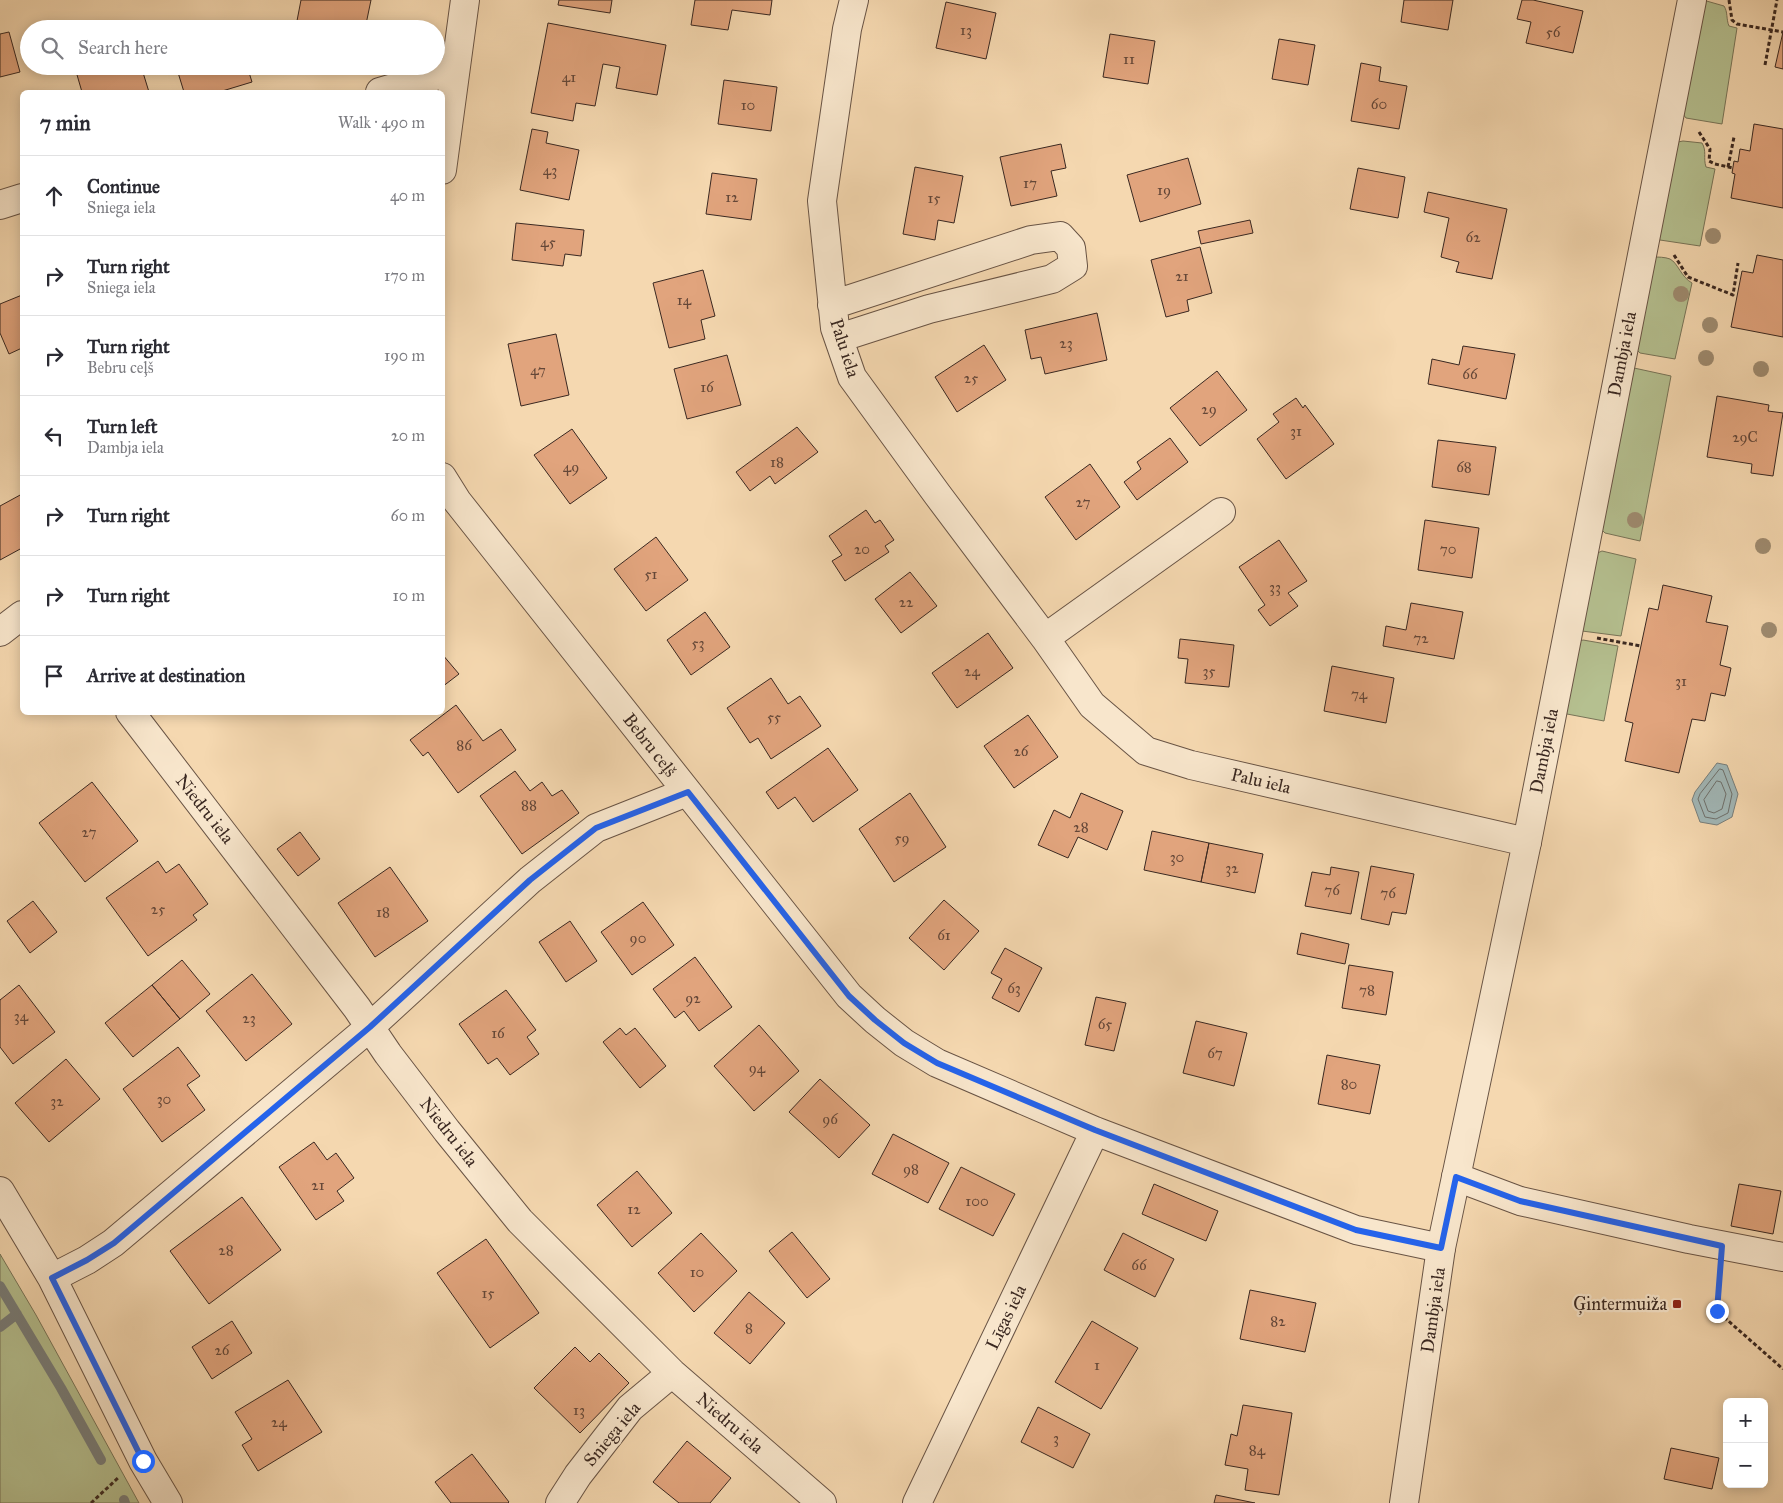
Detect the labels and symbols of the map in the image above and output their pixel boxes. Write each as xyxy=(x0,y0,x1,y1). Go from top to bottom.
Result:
house number: 13 xyxy=(960,21,972,39)
house number: 56 xyxy=(1546,23,1562,41)
house number: 11 xyxy=(1123,50,1135,68)
house number: 41 xyxy=(562,68,576,86)
house number: 60 xyxy=(1371,95,1387,113)
house number: 10 xyxy=(741,96,755,114)
house number: 43 xyxy=(543,161,557,179)
house number: 17 xyxy=(1023,174,1037,192)
house number: 19 xyxy=(1157,181,1171,199)
house number: 12 xyxy=(725,188,739,206)
house number: 15 xyxy=(928,189,940,207)
house number: 62 xyxy=(1465,228,1481,246)
house number: 45 xyxy=(540,233,556,251)
house number: 21 xyxy=(1175,267,1189,285)
house number: 14 xyxy=(677,291,692,309)
street label: Dambja iela xyxy=(1603,309,1641,398)
street label: Palu iela xyxy=(825,316,865,381)
house number: 23 xyxy=(1059,334,1073,352)
house number: 47 xyxy=(530,361,546,379)
house number: 66 xyxy=(1462,365,1479,383)
house number: 25 xyxy=(964,369,978,387)
house number: 16 xyxy=(700,378,715,396)
house number: 29 xyxy=(1201,400,1217,418)
house number: 31 xyxy=(1290,422,1302,440)
house number: 29C xyxy=(1732,428,1758,446)
house number: 18 xyxy=(770,453,784,471)
house number: 49 xyxy=(563,458,579,476)
house number: 68 xyxy=(1456,458,1472,476)
house number: 27 xyxy=(1076,493,1091,511)
house number: 20 xyxy=(854,540,870,558)
house number: 70 xyxy=(1440,540,1456,558)
house number: 51 xyxy=(645,565,658,583)
house number: 33 xyxy=(1269,578,1281,596)
house number: 22 xyxy=(899,593,914,611)
house number: 72 xyxy=(1413,629,1429,647)
house number: 53 xyxy=(692,634,704,652)
house number: 24 xyxy=(964,662,981,680)
house number: 35 xyxy=(1203,662,1216,680)
house number: 31 xyxy=(1675,672,1687,690)
house number: 74 xyxy=(1351,685,1368,703)
street label: Dambja iela xyxy=(1525,706,1563,795)
house number: 55 xyxy=(767,708,781,726)
street label: Bebru ceļš xyxy=(618,709,682,781)
house number: 86 xyxy=(456,736,473,754)
house number: 26 xyxy=(1013,742,1030,760)
street label: Palu iela xyxy=(1229,763,1293,799)
street label: Niedru iela xyxy=(171,770,239,848)
house number: 88 xyxy=(521,796,537,814)
house number: 28 xyxy=(1073,818,1089,836)
house number: 27 xyxy=(82,823,97,841)
house number: 59 xyxy=(894,829,910,847)
house number: 30 xyxy=(1170,848,1184,866)
house number: 32 xyxy=(1225,859,1239,877)
house number: 76 xyxy=(1324,881,1341,899)
house number: 76 xyxy=(1380,884,1397,902)
house number: 25 xyxy=(151,900,165,918)
house number: 18 xyxy=(376,903,390,921)
house number: 61 xyxy=(937,926,951,944)
house number: 90 xyxy=(630,929,646,947)
house number: 63 xyxy=(1007,979,1021,997)
house number: 78 xyxy=(1359,981,1375,999)
house number: 92 xyxy=(685,989,701,1007)
house number: 34 xyxy=(14,1007,29,1025)
house number: 23 xyxy=(242,1009,256,1027)
house number: 65 xyxy=(1098,1015,1112,1033)
house number: 16 xyxy=(491,1024,506,1042)
house number: 67 xyxy=(1207,1044,1223,1062)
house number: 94 xyxy=(749,1059,766,1077)
house number: 80 xyxy=(1341,1075,1357,1093)
house number: 30 xyxy=(157,1090,171,1108)
house number: 32 xyxy=(50,1092,64,1110)
street label: Niedru iela xyxy=(415,1093,483,1171)
house number: 96 xyxy=(822,1110,839,1128)
house number: 98 xyxy=(903,1160,919,1178)
house number: 21 xyxy=(311,1176,325,1194)
house number: 100 xyxy=(965,1192,989,1210)
house number: 12 xyxy=(627,1200,641,1218)
house number: 28 xyxy=(218,1241,234,1259)
house number: 66 xyxy=(1131,1256,1148,1274)
house number: 10 xyxy=(690,1263,704,1281)
street label: Dambja iela xyxy=(1416,1265,1450,1354)
street label: Līgas iela xyxy=(981,1281,1032,1354)
house number: 15 xyxy=(482,1284,494,1302)
place label: Ģintermuiža xyxy=(1573,1293,1667,1315)
marker: Ģintermuiža xyxy=(1671,1298,1683,1310)
route end xyxy=(1706,1300,1729,1323)
house number: 82 xyxy=(1270,1312,1286,1330)
house number: 8 xyxy=(745,1319,753,1337)
house number: 26 xyxy=(214,1341,231,1359)
house number: 1 xyxy=(1094,1356,1100,1374)
street label: Niedru iela xyxy=(692,1388,768,1458)
street label: Sniega iela xyxy=(579,1397,646,1471)
house number: 13 xyxy=(573,1401,585,1419)
house number: 24 xyxy=(271,1413,288,1431)
house number: 3 xyxy=(1053,1429,1059,1447)
house number: 84 xyxy=(1249,1441,1266,1459)
route start xyxy=(132,1450,155,1473)

